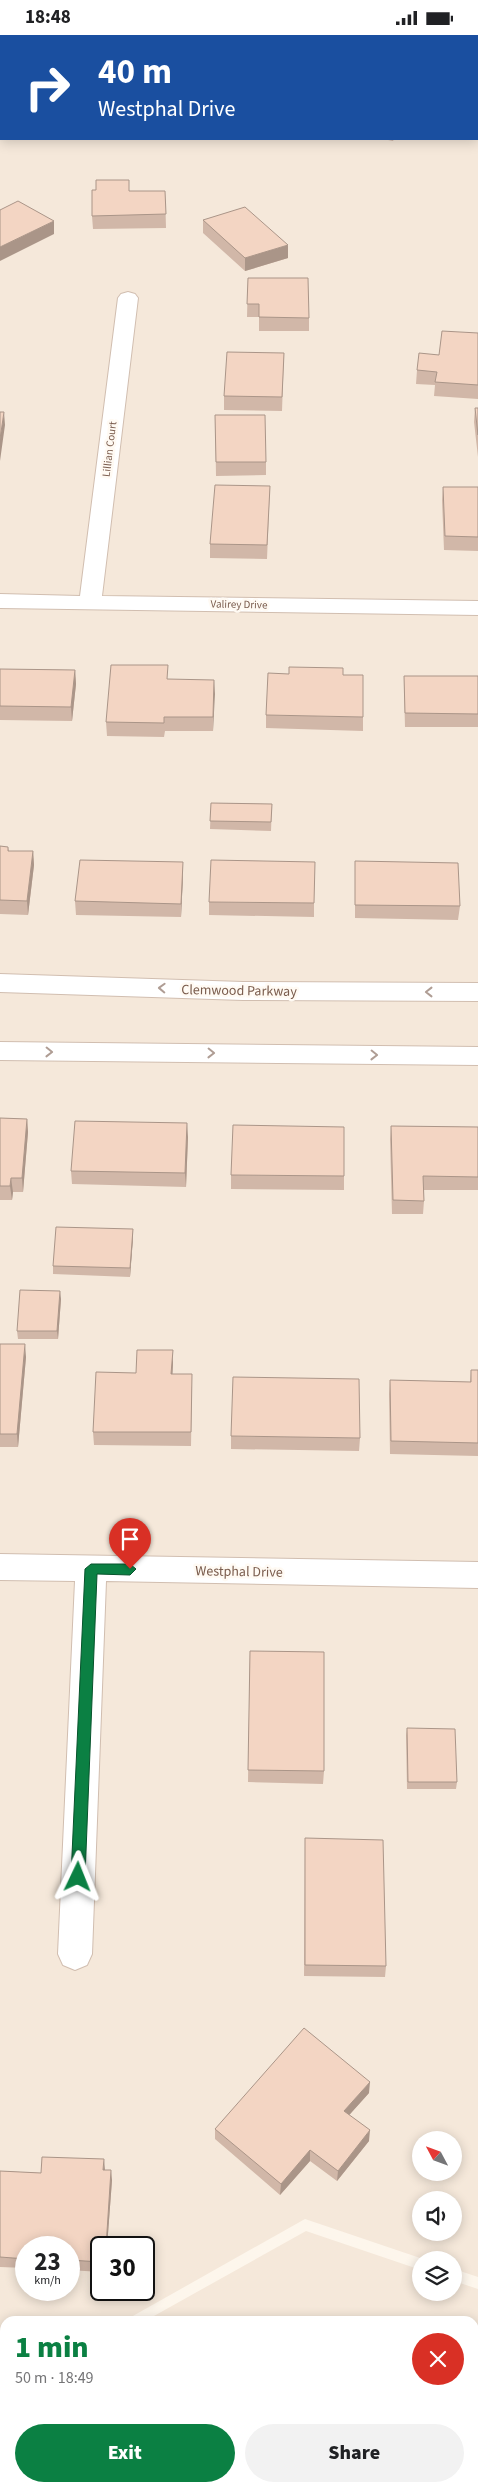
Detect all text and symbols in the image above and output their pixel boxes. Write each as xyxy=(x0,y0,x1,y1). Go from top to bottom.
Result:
text: 18:48 xyxy=(25,4,71,31)
text: 40 m xyxy=(98,47,172,97)
icon: right xyxy=(15,55,80,120)
text: Westphal Drive xyxy=(98,93,235,125)
street label: Lillian Court xyxy=(99,420,120,478)
street label: Valirey Drive xyxy=(210,597,268,613)
street label: Clemwood Parkway xyxy=(181,980,297,1002)
one-way arrow xyxy=(158,983,166,994)
one-way arrow xyxy=(425,987,433,997)
one-way arrow xyxy=(45,1046,53,1057)
one-way arrow xyxy=(207,1048,215,1059)
one-way arrow xyxy=(370,1050,378,1060)
pin xyxy=(109,1518,151,1569)
icon: arrive xyxy=(116,1525,144,1553)
street label: Westphal Drive xyxy=(195,1561,283,1583)
position arrow xyxy=(51,1850,103,1902)
north arrow xyxy=(412,2131,462,2181)
map controls xyxy=(412,2131,462,2301)
button: sound xyxy=(412,2191,462,2241)
speed limit sign: 30 xyxy=(90,2236,155,2301)
text: 23 xyxy=(34,2244,61,2280)
button: layers xyxy=(412,2251,462,2301)
text: km/h xyxy=(34,2272,61,2289)
text: 1 min xyxy=(15,2326,89,2369)
button: close xyxy=(412,2333,464,2385)
text: 50 m · 18:49 xyxy=(15,2367,94,2389)
button: Exit xyxy=(15,2424,235,2482)
button: Share xyxy=(245,2424,464,2482)

